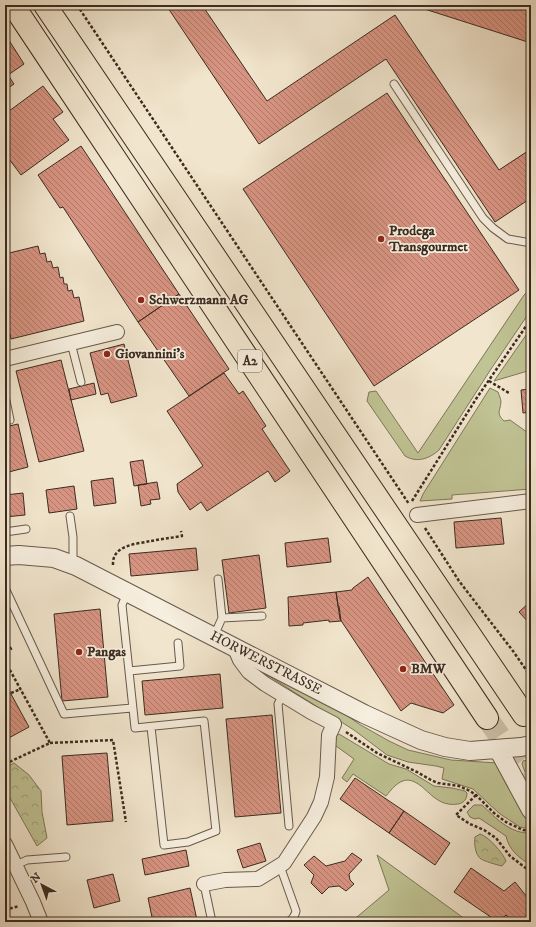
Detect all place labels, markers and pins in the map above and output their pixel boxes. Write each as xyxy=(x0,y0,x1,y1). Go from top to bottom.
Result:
place label: Prodega Transgourmet xyxy=(388,222,468,256)
marker: Prodega Transgourmet xyxy=(376,234,386,244)
place label: Schwerzmann AG xyxy=(149,291,249,309)
marker: Schwerzmann AG xyxy=(136,295,146,305)
place label: Giovannini's xyxy=(115,345,185,363)
marker: Giovannini's xyxy=(102,349,112,359)
place label: Pangas xyxy=(87,643,126,661)
marker: Pangas xyxy=(74,647,84,657)
place label: BMW xyxy=(411,660,447,678)
marker: BMW xyxy=(398,664,408,674)

